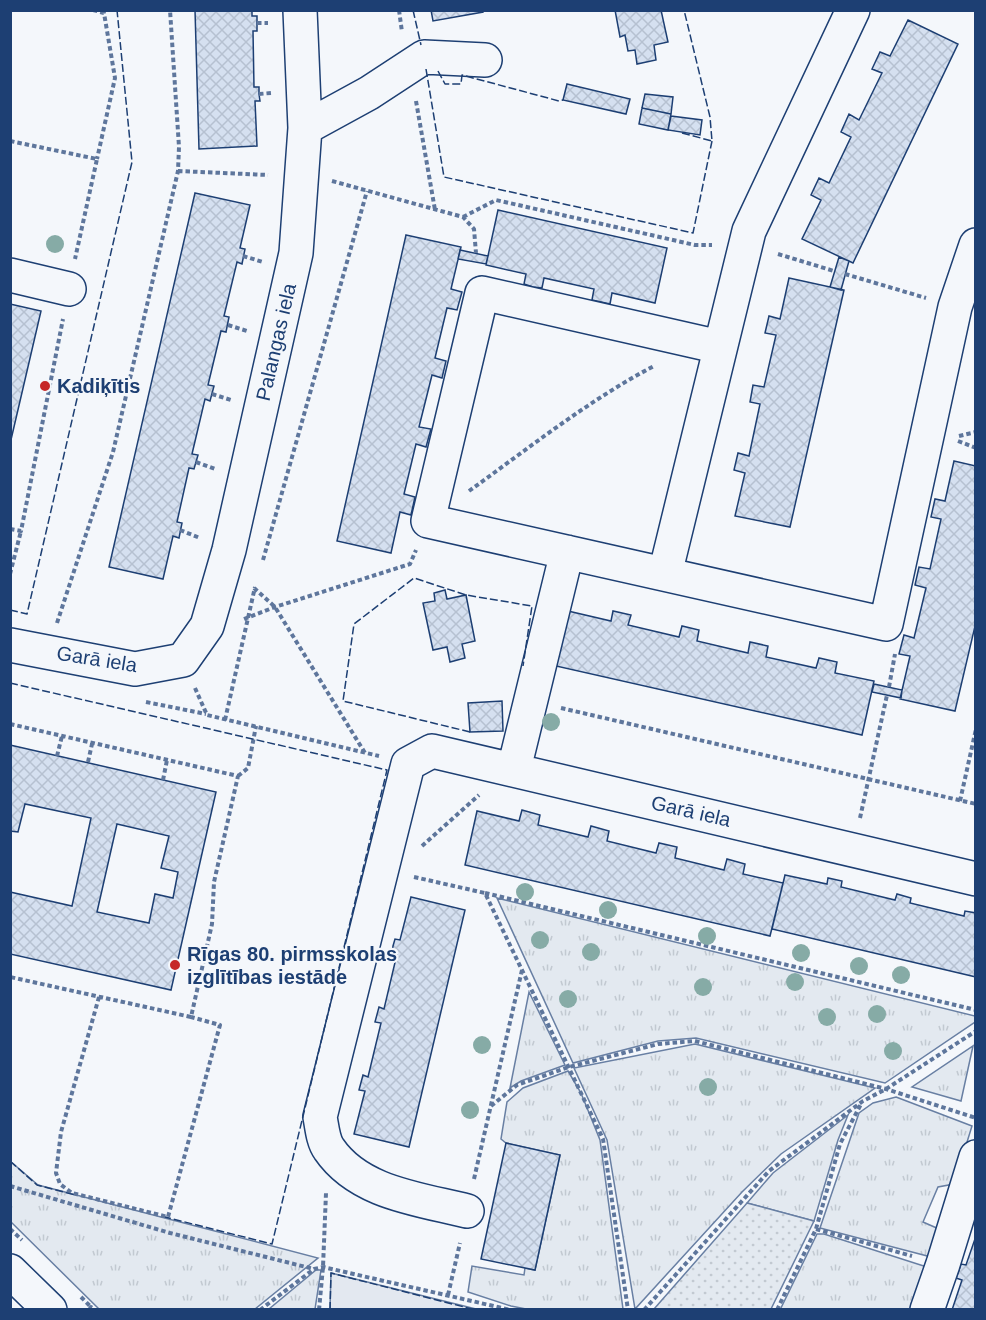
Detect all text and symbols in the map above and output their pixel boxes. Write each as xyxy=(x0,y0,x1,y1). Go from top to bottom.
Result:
street label: Palangas iela xyxy=(252,280,300,403)
place label: Kadiķītis xyxy=(57,375,140,397)
marker: Kadiķītis xyxy=(38,379,52,393)
street label: Garā iela xyxy=(55,642,140,676)
street label: Garā iela xyxy=(649,791,734,831)
place label: Rīgas 80. pirmsskolas izglītības iestāde xyxy=(187,943,397,988)
marker: Rīgas 80. pirmsskolas izglītības iestāde xyxy=(168,958,182,972)

